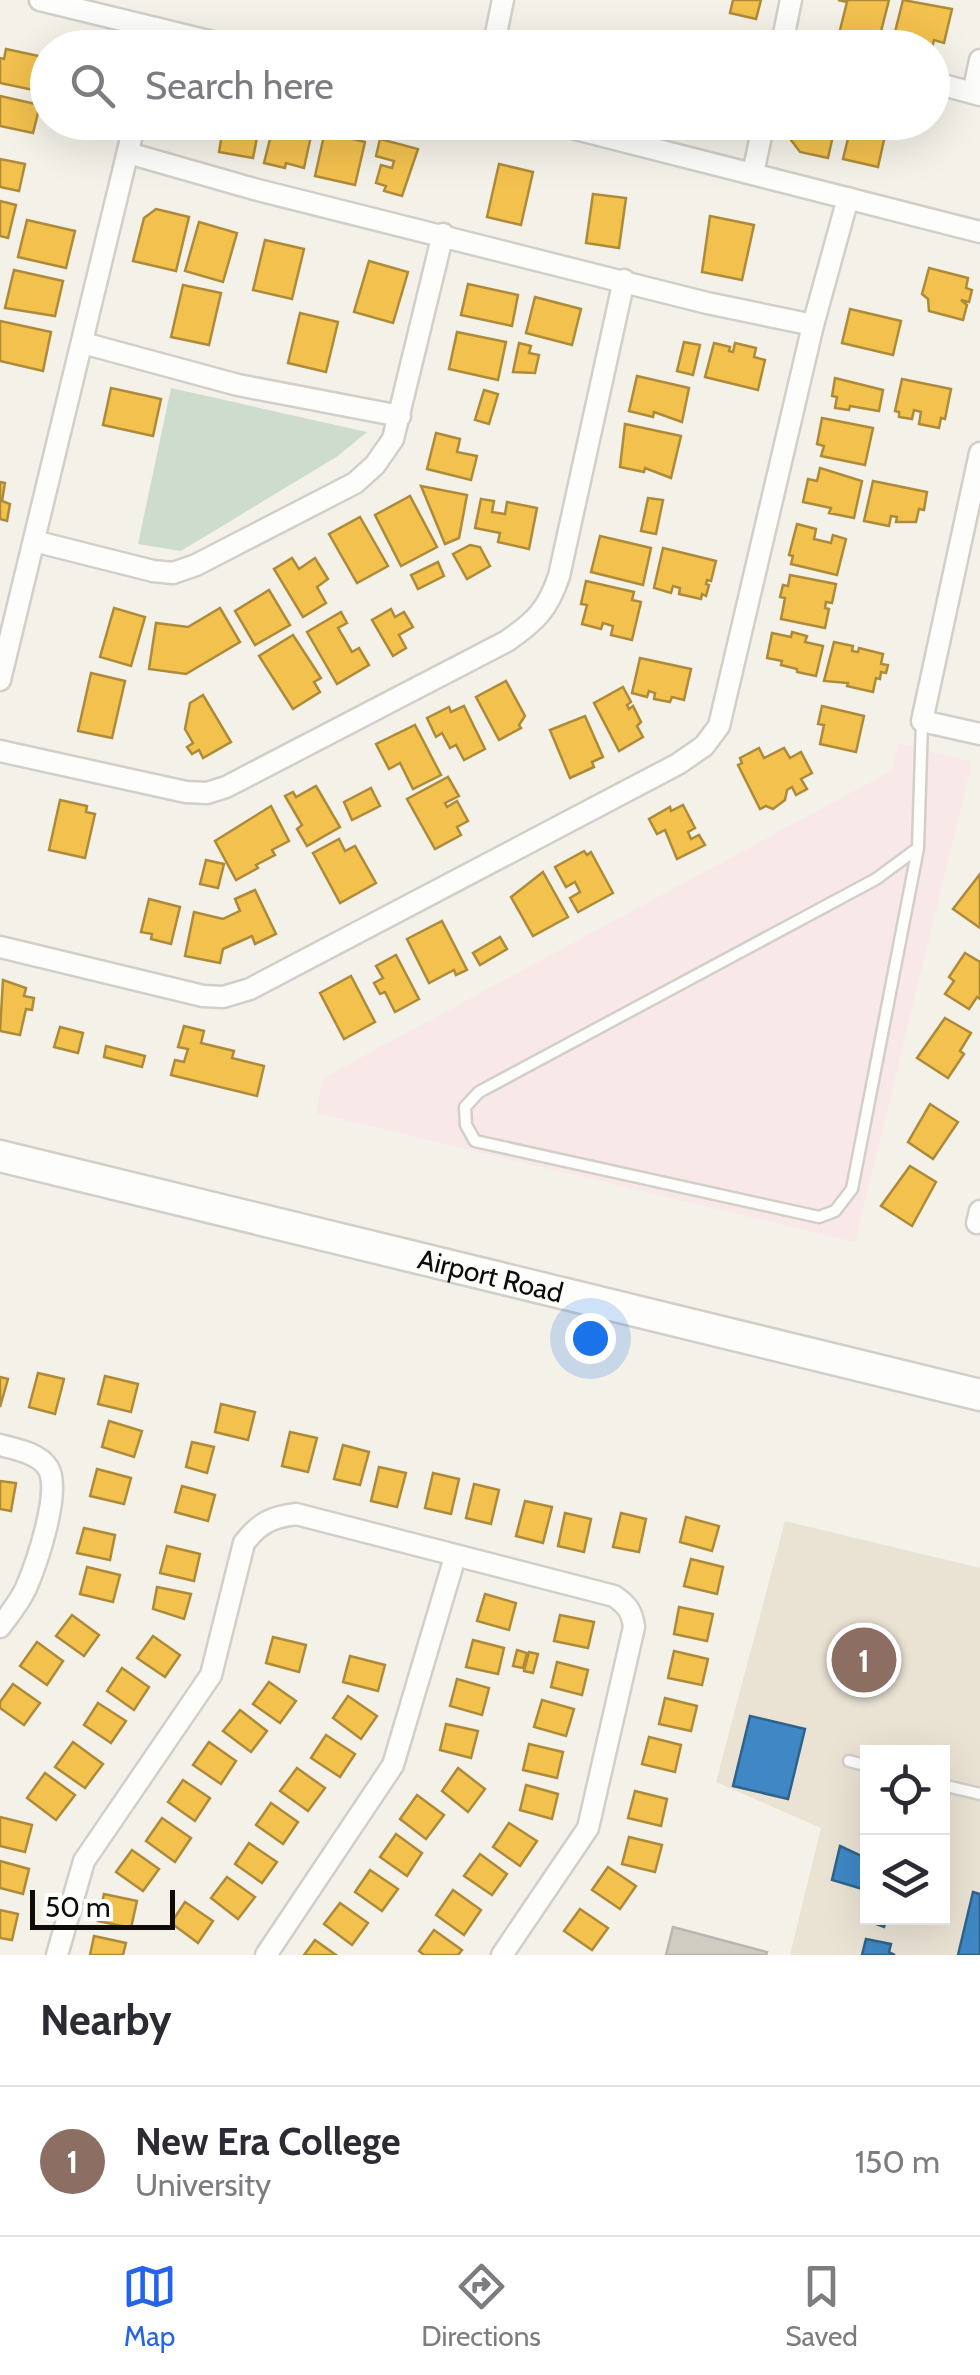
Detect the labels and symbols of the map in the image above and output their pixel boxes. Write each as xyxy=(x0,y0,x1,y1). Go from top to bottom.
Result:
street label: Airport Road xyxy=(414,1242,567,1310)
your location xyxy=(565,1313,616,1364)
pin: 1 xyxy=(832,1622,896,1698)
scale bar xyxy=(30,1885,175,1930)

